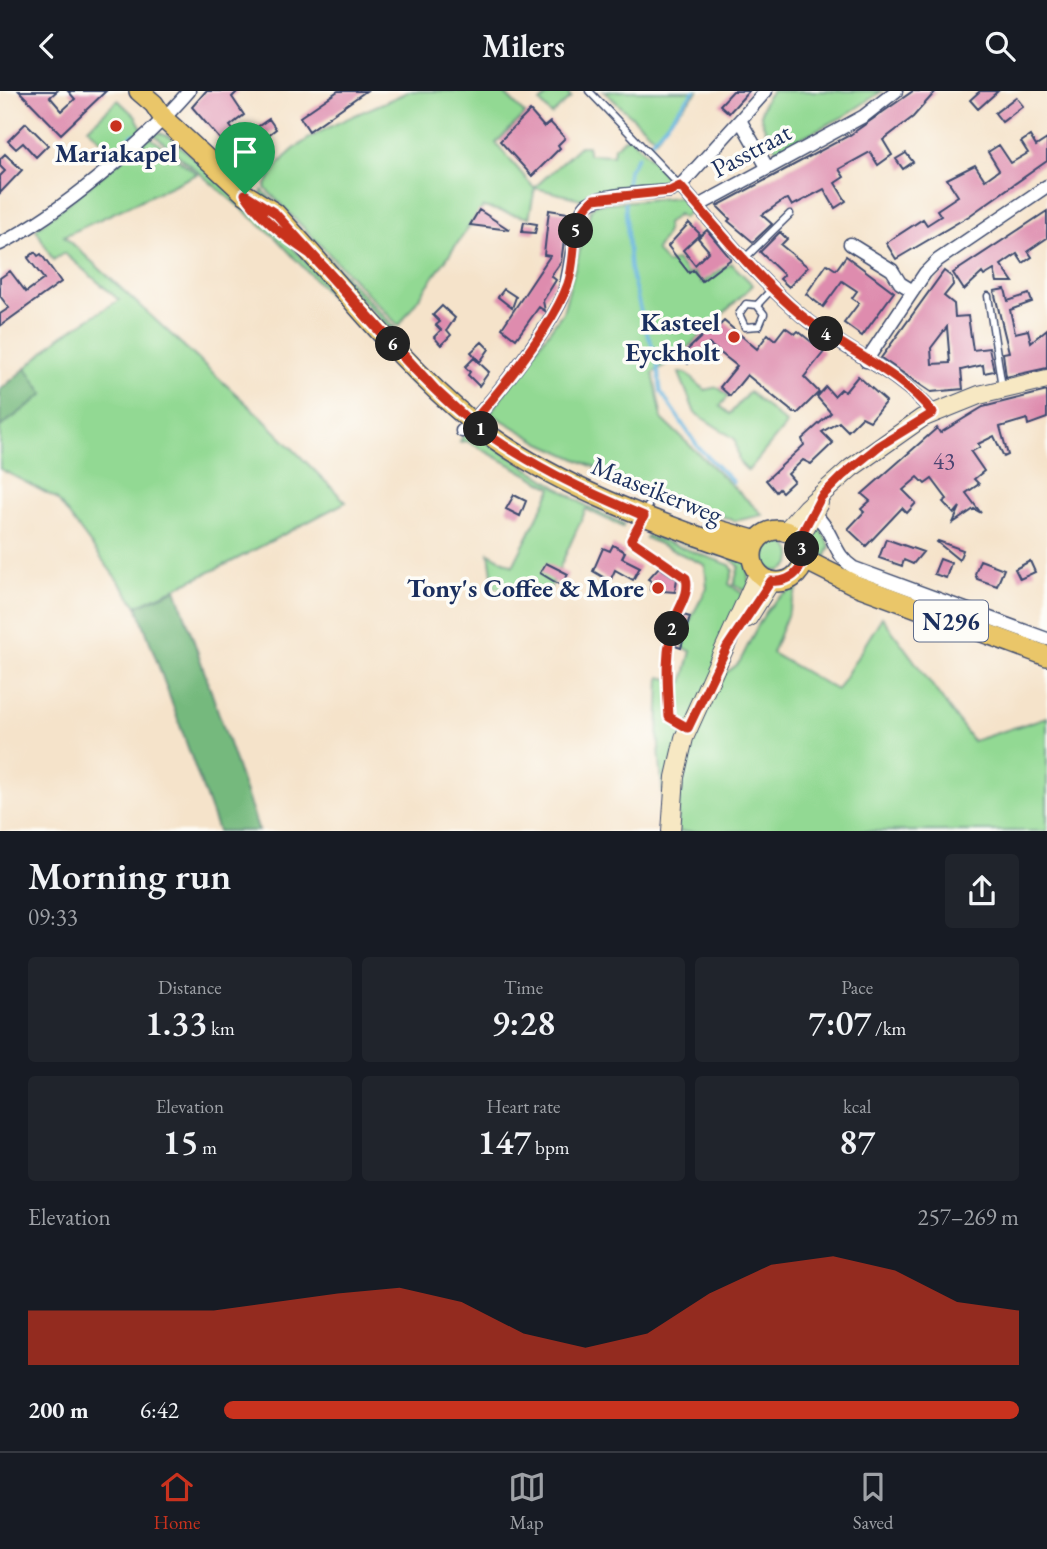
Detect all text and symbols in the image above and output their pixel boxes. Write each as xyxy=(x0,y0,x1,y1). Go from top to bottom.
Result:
text: Milers xyxy=(482,25,565,67)
icon: back xyxy=(28,27,66,65)
icon: search xyxy=(981,27,1019,65)
street label: Passtraat xyxy=(705,115,797,185)
marker: Mariakapel xyxy=(108,118,124,134)
pin xyxy=(215,122,275,194)
icon: arrive xyxy=(226,133,264,171)
place label: Mariakapel xyxy=(55,136,177,170)
pin: 5 xyxy=(558,213,594,249)
text: 5 xyxy=(570,218,581,243)
place label: Kasteel Eyckholt xyxy=(625,305,720,369)
pin: 4 xyxy=(808,317,844,351)
text: 4 xyxy=(820,321,831,346)
pin: 6 xyxy=(376,327,410,361)
marker: Kasteel Eyckholt xyxy=(726,329,742,345)
text: 6 xyxy=(387,331,398,356)
pin: 1 xyxy=(463,411,498,447)
text: 1 xyxy=(475,416,486,441)
house number: 43 xyxy=(933,446,955,476)
street label: Maaseikerweg xyxy=(587,448,728,532)
pin: 3 xyxy=(784,531,820,567)
text: 3 xyxy=(796,536,807,561)
place label: Tony's Coffee & More xyxy=(407,571,644,605)
marker: Tony's Coffee & More xyxy=(650,580,666,596)
road number: N296 xyxy=(914,600,988,641)
pin: 2 xyxy=(654,611,690,647)
text: 2 xyxy=(666,616,677,641)
text: Morning run xyxy=(28,851,231,900)
button: share xyxy=(945,854,1019,928)
text: 09:33 xyxy=(28,902,78,932)
text: Distance xyxy=(158,975,222,1000)
text: Time xyxy=(504,975,543,1000)
text: Pace xyxy=(841,975,873,1000)
text: 1.33 xyxy=(145,1000,207,1045)
text: 9:28 xyxy=(492,1000,555,1045)
text: 7:07 xyxy=(808,1000,871,1045)
text: km xyxy=(207,1016,235,1041)
text: /km xyxy=(871,1016,906,1041)
text: Elevation xyxy=(156,1094,224,1119)
text: Heart rate xyxy=(487,1094,560,1119)
text: kcal xyxy=(843,1094,871,1119)
text: 15 xyxy=(163,1119,198,1164)
text: 147 xyxy=(477,1119,531,1164)
text: 87 xyxy=(839,1119,875,1164)
text: m xyxy=(198,1135,217,1160)
text: bpm xyxy=(531,1135,570,1160)
text: Elevation xyxy=(28,1202,111,1232)
text: 257–269 m xyxy=(918,1202,1019,1232)
text: 200 m xyxy=(28,1395,89,1425)
text: 6:42 xyxy=(140,1395,179,1425)
tab: Home xyxy=(154,1468,201,1535)
tab: Map xyxy=(508,1468,546,1535)
tab: Saved xyxy=(853,1468,893,1535)

